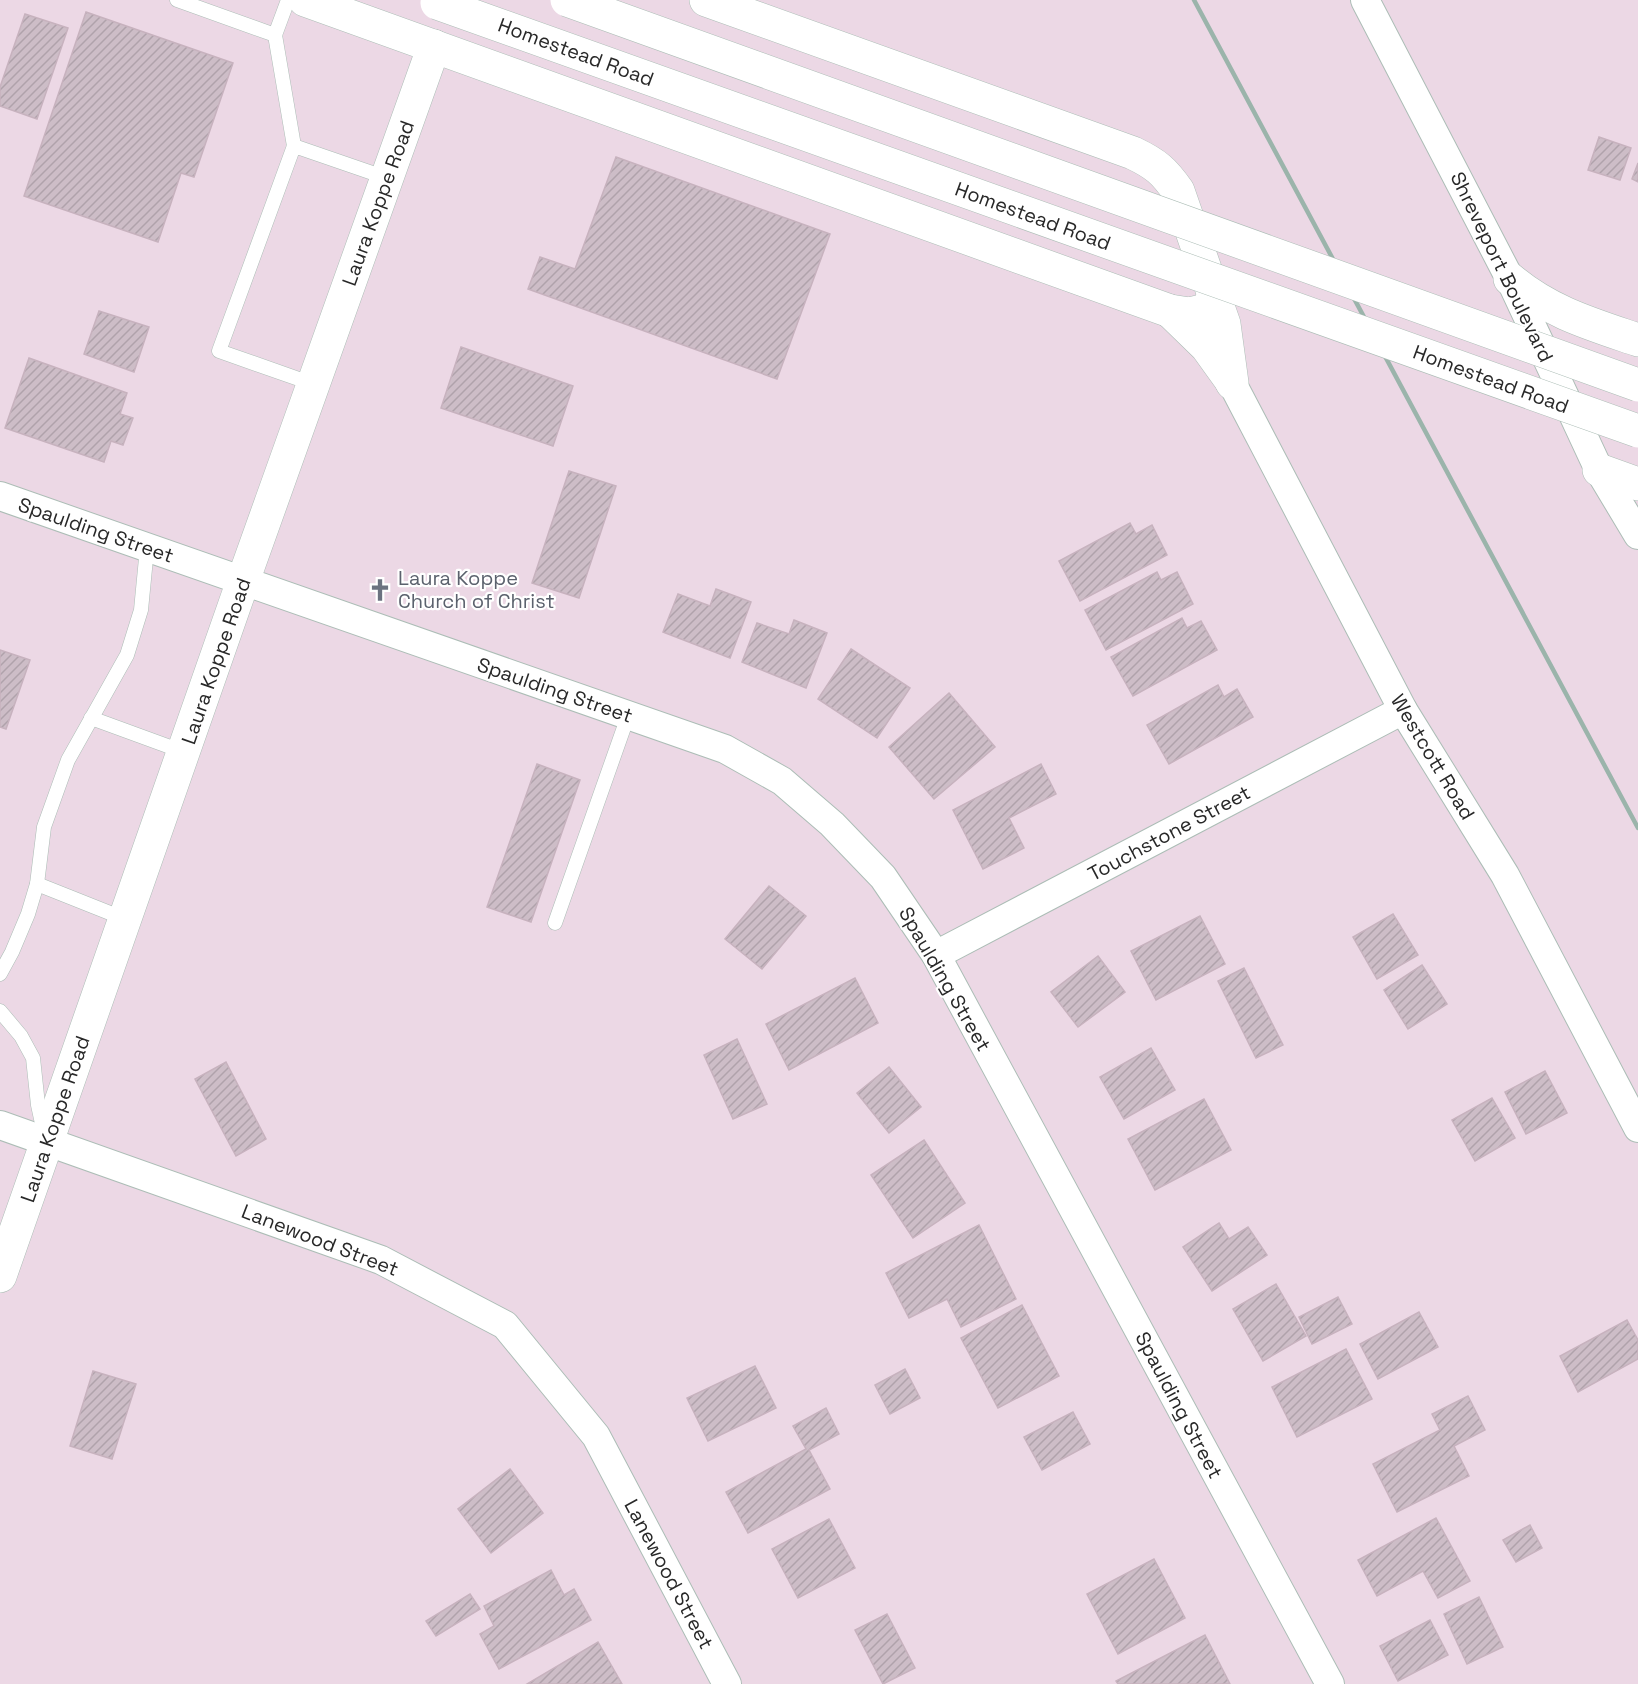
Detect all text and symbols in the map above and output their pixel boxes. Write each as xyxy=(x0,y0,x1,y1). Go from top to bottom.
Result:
street label: Homestead Road xyxy=(495,12,657,92)
street label: Laura Koppe Road xyxy=(336,117,420,289)
street label: Shreveport Boulevard xyxy=(1445,168,1559,366)
street label: Homestead Road xyxy=(952,176,1114,256)
street label: Homestead Road xyxy=(1410,339,1572,419)
street label: Spaulding Street xyxy=(15,491,177,569)
place label: Laura Koppe Church of Christ xyxy=(398,565,555,614)
street label: Laura Koppe Road xyxy=(175,574,257,748)
church icon: Laura Koppe Church of Christ xyxy=(367,577,393,603)
street label: Spaulding Street xyxy=(474,651,636,729)
street label: Westcott Road xyxy=(1385,689,1481,825)
street label: Touchstone Street xyxy=(1083,779,1255,887)
street label: Spaulding Street xyxy=(893,902,997,1056)
street label: Laura Koppe Road xyxy=(14,1032,96,1206)
street label: Lanewood Street xyxy=(238,1198,402,1282)
street label: Spaulding Street xyxy=(1129,1327,1229,1483)
street label: Lanewood Street xyxy=(619,1495,719,1653)

